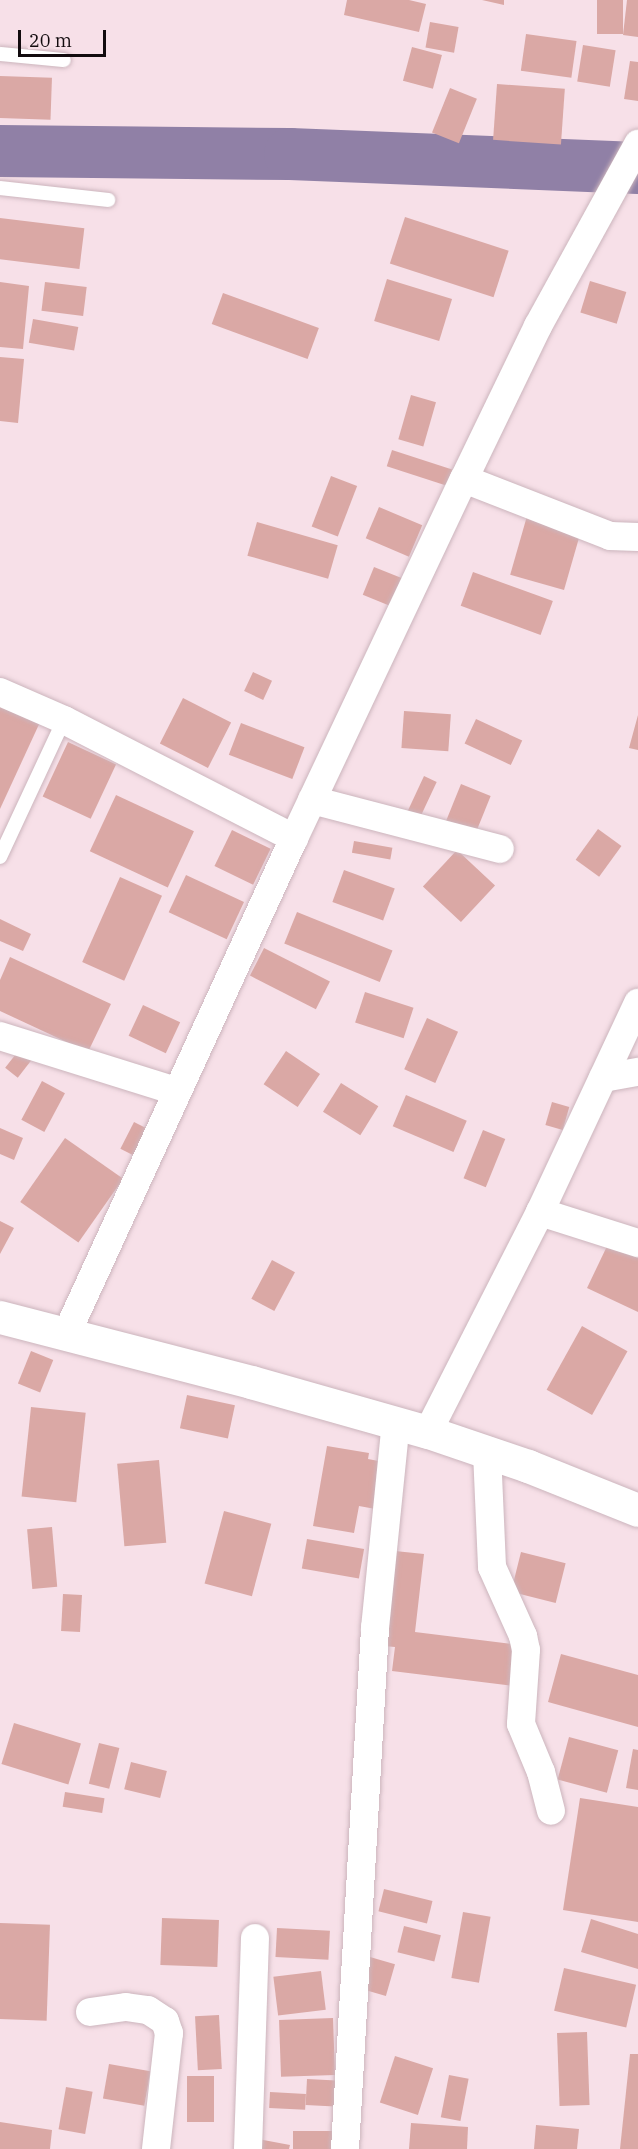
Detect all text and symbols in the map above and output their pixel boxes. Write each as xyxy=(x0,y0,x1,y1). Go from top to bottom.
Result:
scale bar xyxy=(21,18,110,56)
text: 20 m xyxy=(29,29,72,52)

